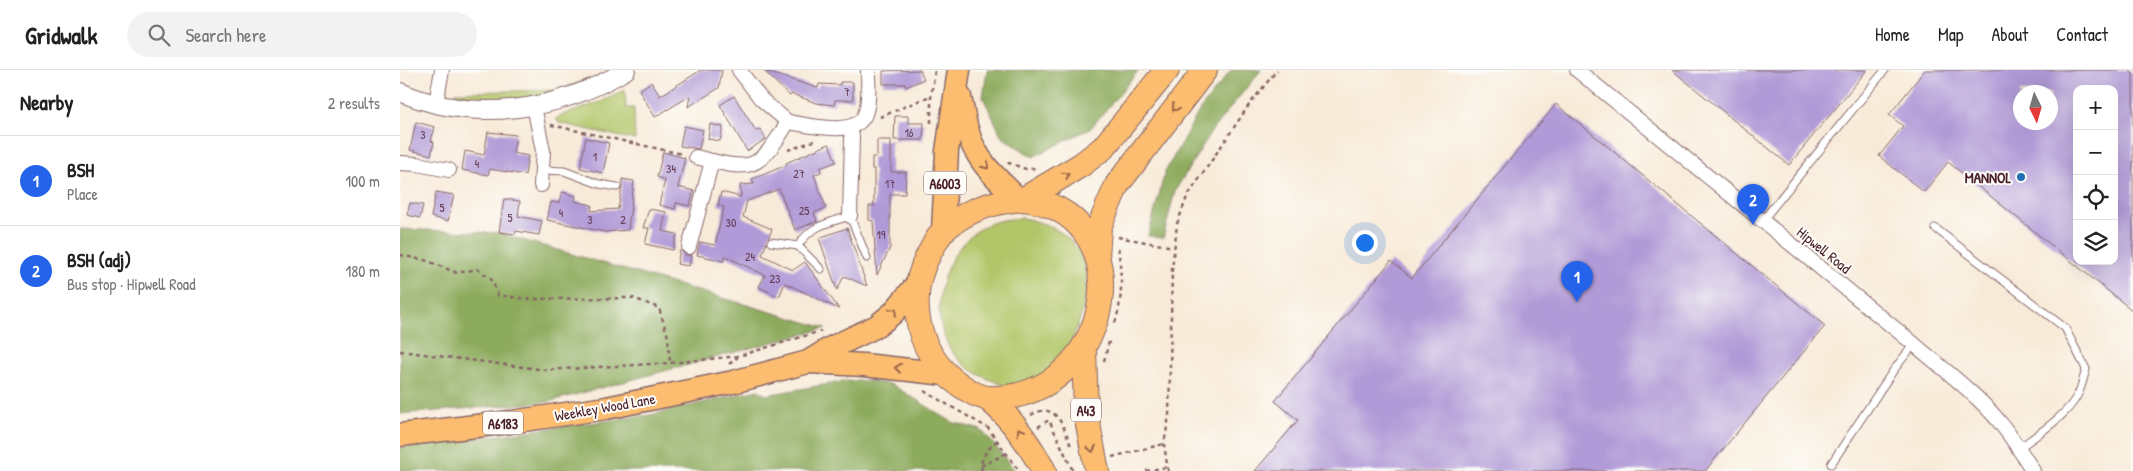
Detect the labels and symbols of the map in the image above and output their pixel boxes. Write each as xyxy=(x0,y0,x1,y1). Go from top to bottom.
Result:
house number: 7 xyxy=(844,83,850,100)
north arrow xyxy=(2013,85,2058,130)
one-way arrow xyxy=(1173,102,1181,111)
house number: 16 xyxy=(904,124,914,141)
house number: 3 xyxy=(420,126,426,143)
house number: 1 xyxy=(593,148,597,165)
house number: 4 xyxy=(475,155,480,172)
house number: 34 xyxy=(666,160,676,177)
one-way arrow xyxy=(981,160,989,169)
house number: 27 xyxy=(793,165,805,182)
place label: MANNOL xyxy=(1965,167,2011,188)
marker: MANNOL xyxy=(2015,171,2027,183)
road number: A6003 xyxy=(924,172,966,195)
one-way arrow xyxy=(1060,172,1069,181)
house number: 17 xyxy=(885,175,895,192)
pin: 2 xyxy=(1737,184,1769,225)
house number: 5 xyxy=(439,199,445,216)
house number: 25 xyxy=(799,202,809,219)
house number: 4 xyxy=(559,204,564,221)
house number: 5 xyxy=(507,209,513,226)
house number: 3 xyxy=(587,211,593,228)
house number: 2 xyxy=(620,211,626,228)
house number: 30 xyxy=(726,214,736,231)
street label: Hipwell Road xyxy=(1792,222,1856,278)
house number: 19 xyxy=(877,226,886,243)
your location xyxy=(1352,230,1378,256)
house number: 24 xyxy=(745,248,756,265)
pin: 1 xyxy=(1561,261,1593,302)
house number: 23 xyxy=(770,270,781,287)
one-way arrow xyxy=(888,308,897,317)
one-way arrow xyxy=(894,363,902,374)
street label: Weekley Wood Lane xyxy=(553,388,657,426)
road number: A43 xyxy=(1071,398,1101,422)
road number: A6183 xyxy=(483,412,523,434)
one-way arrow xyxy=(1016,428,1026,437)
one-way arrow xyxy=(1086,444,1096,453)

